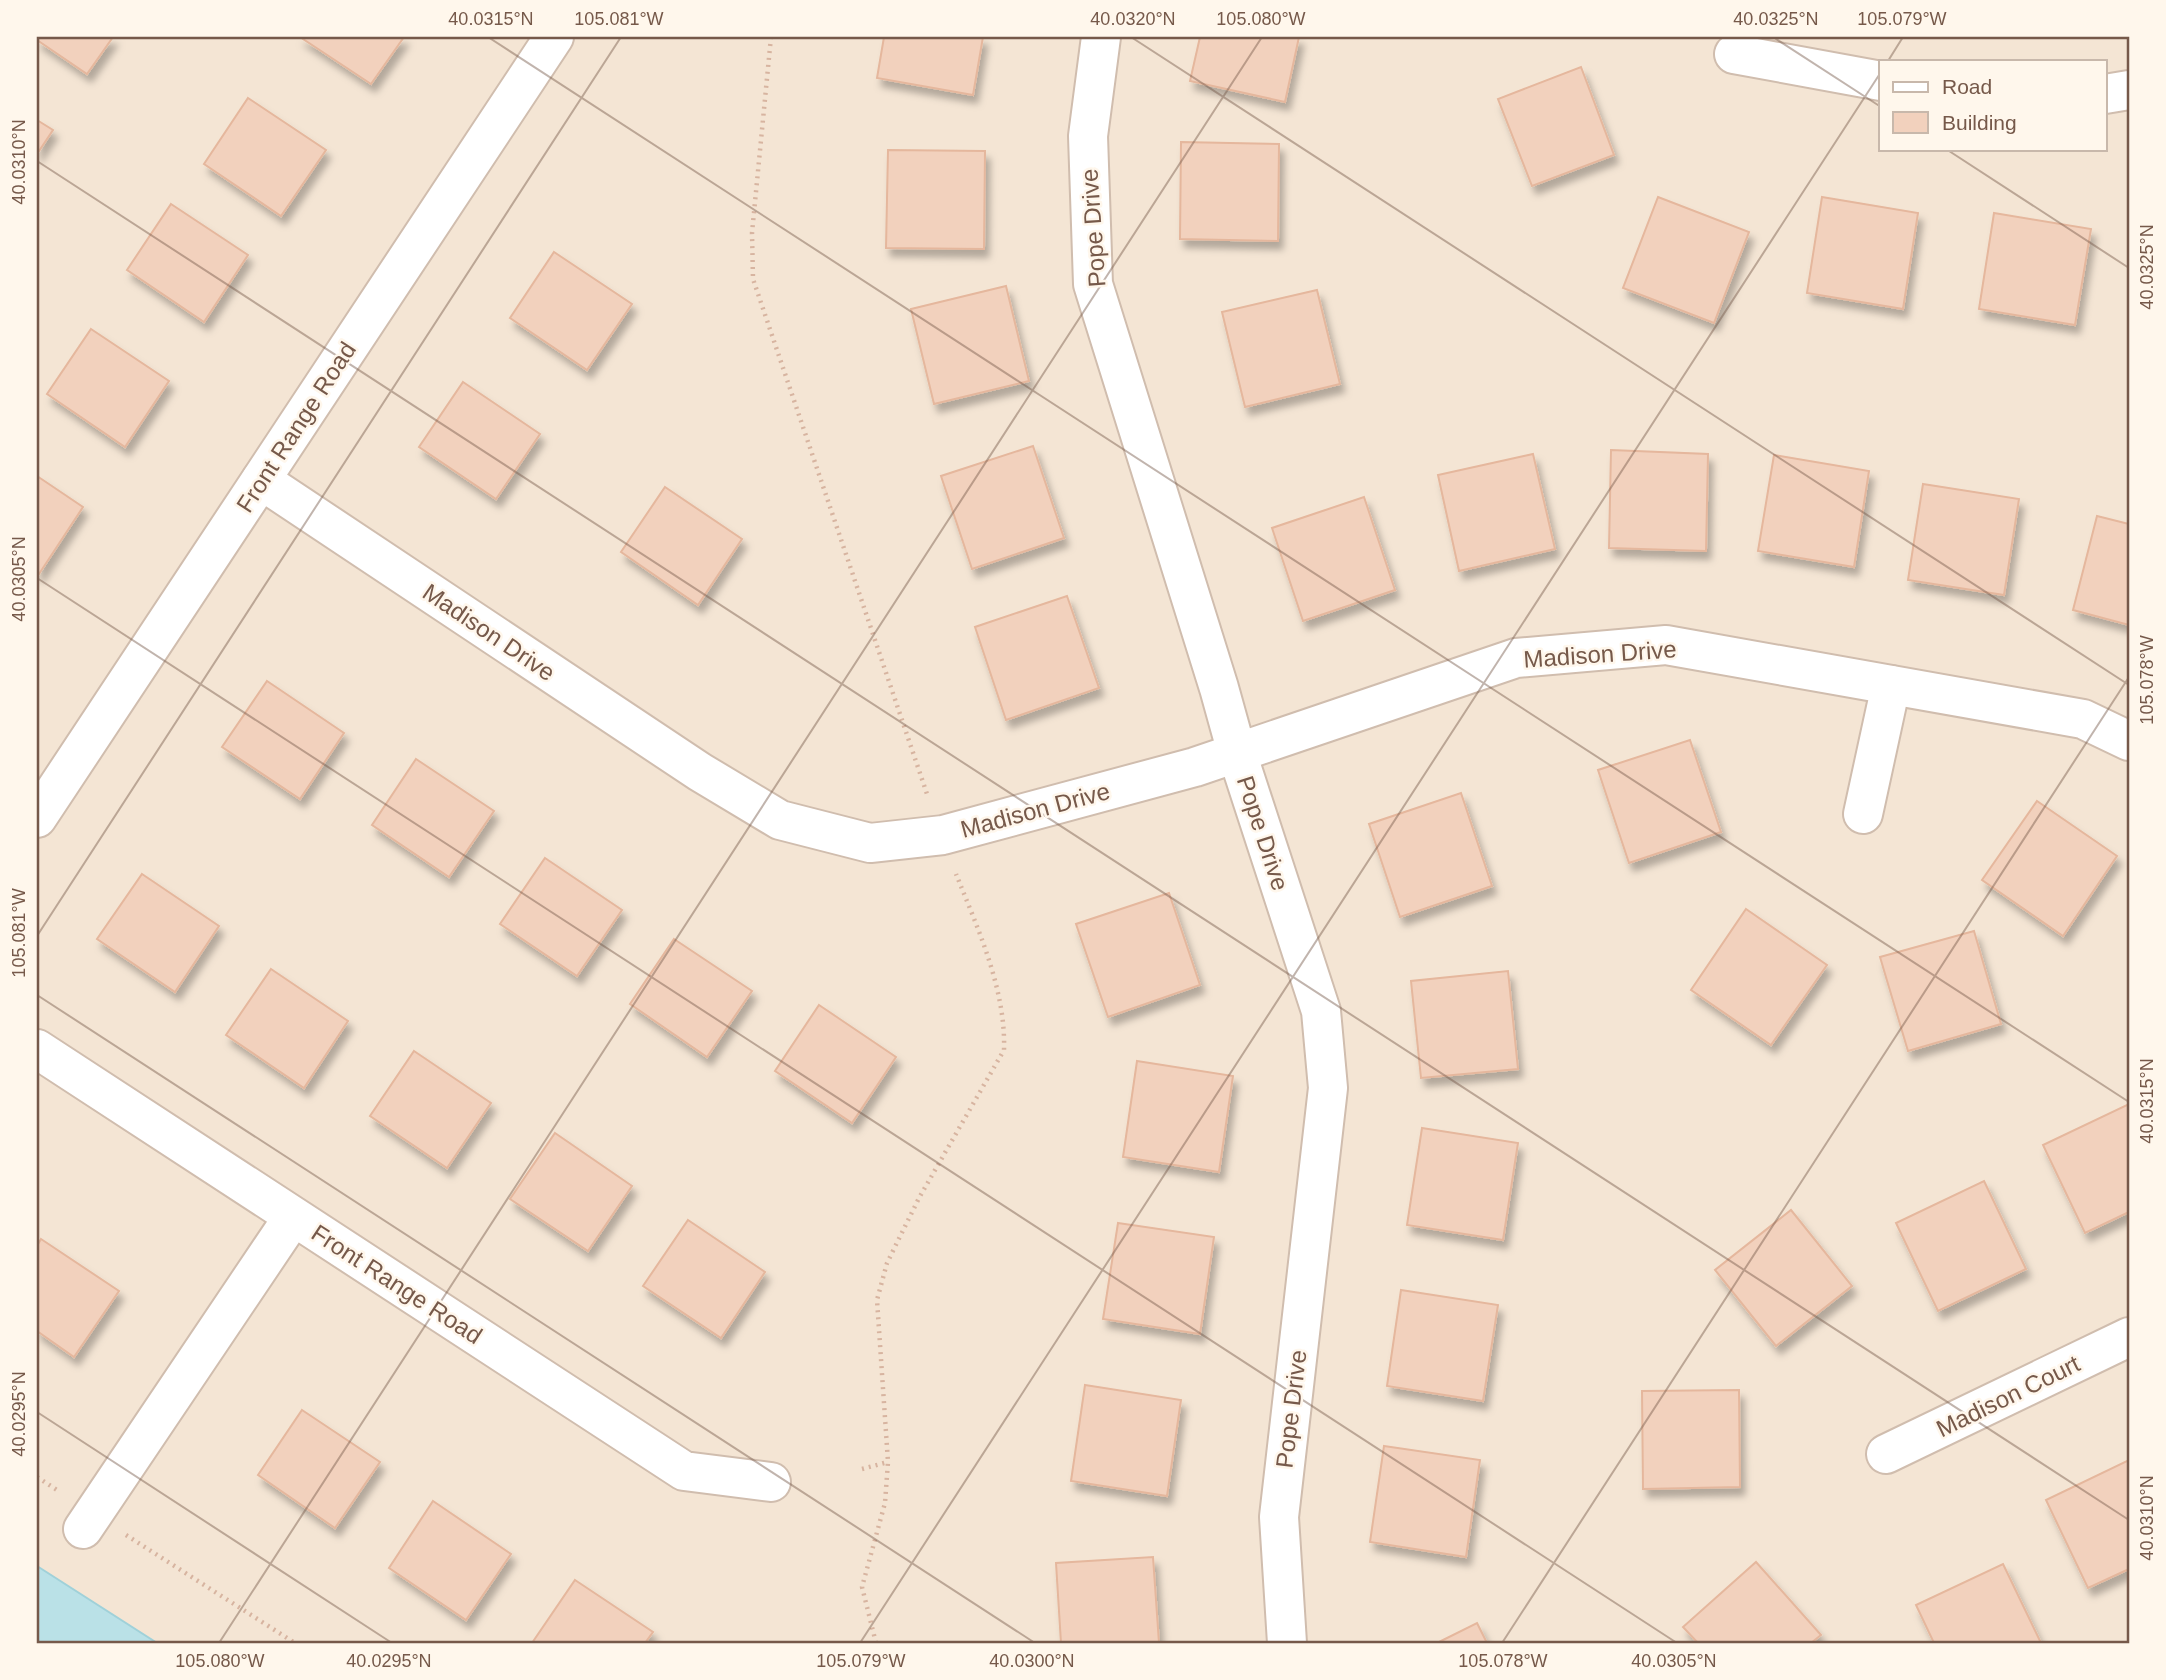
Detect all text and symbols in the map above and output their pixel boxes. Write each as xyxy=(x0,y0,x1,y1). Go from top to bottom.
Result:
text: 40.0315°N xyxy=(448,9,534,29)
text: 105.081°W xyxy=(574,9,664,29)
text: 40.0320°N xyxy=(1090,9,1176,29)
text: 105.080°W xyxy=(1216,9,1306,29)
text: 40.0325°N xyxy=(1733,9,1819,29)
text: 105.079°W xyxy=(1857,9,1947,29)
legend xyxy=(1879,60,2106,150)
text: Road xyxy=(1942,75,1992,98)
text: Building xyxy=(1942,111,2017,134)
text: 40.0310°N xyxy=(9,119,29,205)
street label: Pope Drive xyxy=(1075,168,1111,288)
text: 40.0325°N xyxy=(2137,224,2157,310)
street label: Front Range Road xyxy=(231,337,361,517)
text: 40.0305°N xyxy=(9,536,29,622)
street label: Madison Drive xyxy=(418,578,560,686)
street label: Madison Drive xyxy=(1523,635,1677,673)
text: 105.078°W xyxy=(2137,635,2157,725)
street label: Pope Drive xyxy=(1232,772,1294,894)
street label: Madison Drive xyxy=(957,777,1113,843)
text: 105.081°W xyxy=(9,888,29,978)
text: 40.0315°N xyxy=(2137,1058,2157,1144)
street label: Front Range Road xyxy=(307,1219,487,1349)
street label: Pope Drive xyxy=(1270,1348,1312,1470)
street label: Madison Court xyxy=(1932,1350,2084,1442)
text: 40.0295°N xyxy=(9,1371,29,1457)
text: 40.0310°N xyxy=(2137,1475,2157,1561)
text: 105.080°W xyxy=(175,1651,265,1671)
text: 40.0295°N xyxy=(346,1651,432,1671)
text: 105.079°W xyxy=(816,1651,906,1671)
text: 40.0300°N xyxy=(989,1651,1075,1671)
text: 105.078°W xyxy=(1458,1651,1548,1671)
text: 40.0305°N xyxy=(1631,1651,1717,1671)

